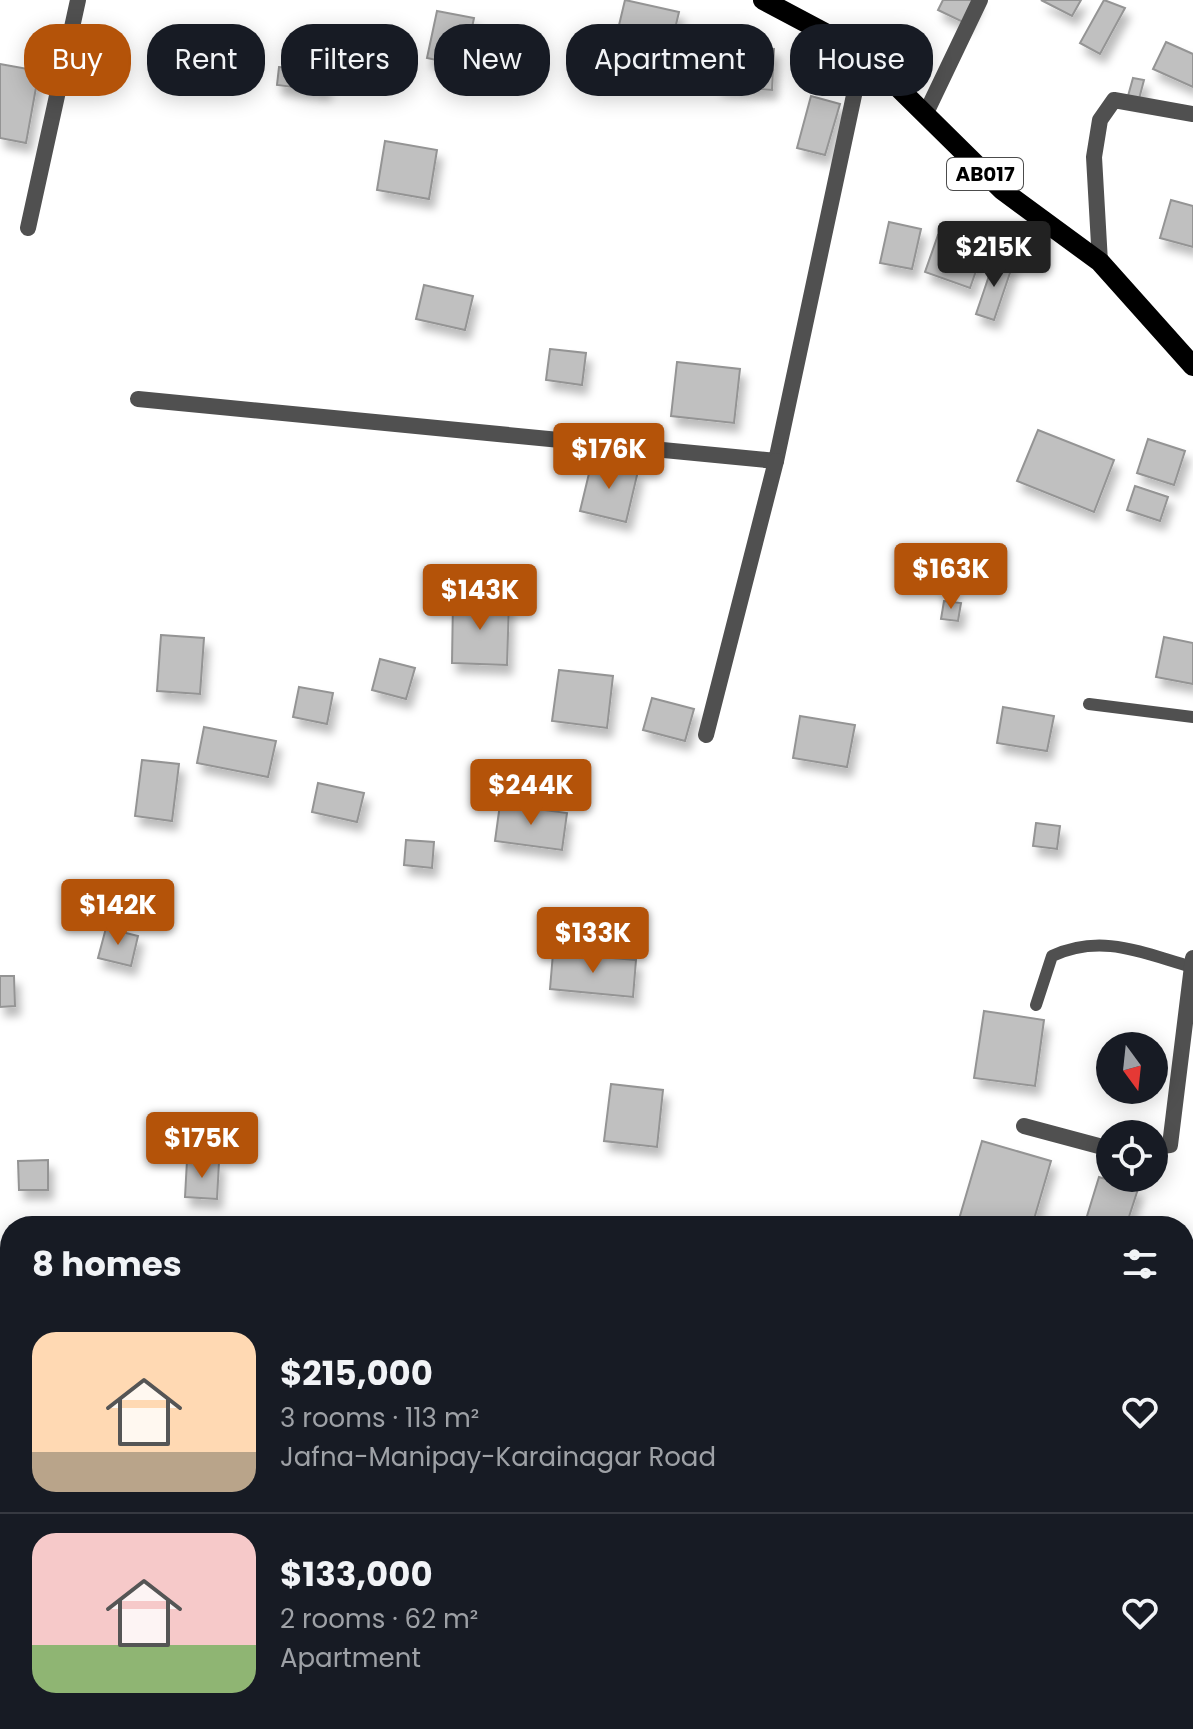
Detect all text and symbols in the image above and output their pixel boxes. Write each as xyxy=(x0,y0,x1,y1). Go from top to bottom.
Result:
chip: Buy xyxy=(24,24,131,96)
chip: Rent xyxy=(147,24,265,96)
chip: Filters xyxy=(281,24,418,96)
chip: New xyxy=(434,24,550,96)
chip: Apartment xyxy=(566,24,774,96)
chip: House xyxy=(790,24,933,96)
road number: AB017 xyxy=(947,158,1023,190)
pin: $215K xyxy=(938,221,1050,289)
text: $215K xyxy=(956,229,1032,265)
pin: $176K xyxy=(553,423,665,491)
text: $176K xyxy=(571,431,647,467)
pin: $163K xyxy=(895,543,1007,611)
text: $163K xyxy=(912,551,990,587)
pin: $143K xyxy=(424,564,536,632)
text: $143K xyxy=(441,572,519,608)
pin: $244K xyxy=(475,759,587,827)
text: $244K xyxy=(488,767,574,803)
pin: $142K xyxy=(62,879,174,947)
text: $142K xyxy=(79,887,157,923)
pin: $133K xyxy=(537,907,649,975)
text: $133K xyxy=(555,915,631,951)
north arrow xyxy=(1096,1032,1168,1104)
map controls xyxy=(1096,1032,1168,1192)
pin: $175K xyxy=(146,1112,258,1180)
text: $175K xyxy=(164,1120,240,1156)
button: locate xyxy=(1096,1120,1168,1192)
text: 8 homes xyxy=(32,1240,182,1288)
icon: filters xyxy=(1118,1242,1162,1286)
text: $215,000 xyxy=(280,1349,433,1397)
icon: home xyxy=(96,1364,192,1460)
icon: heart xyxy=(1118,1390,1162,1434)
text: 3 rooms · 113 m² xyxy=(280,1400,479,1436)
text: Jafna-Manipay-Karainagar Road xyxy=(280,1439,716,1475)
text: $133,000 xyxy=(280,1550,433,1598)
icon: home xyxy=(96,1565,192,1661)
icon: heart xyxy=(1118,1591,1162,1635)
text: 2 rooms · 62 m² xyxy=(280,1601,478,1637)
text: Apartment xyxy=(280,1640,421,1676)

